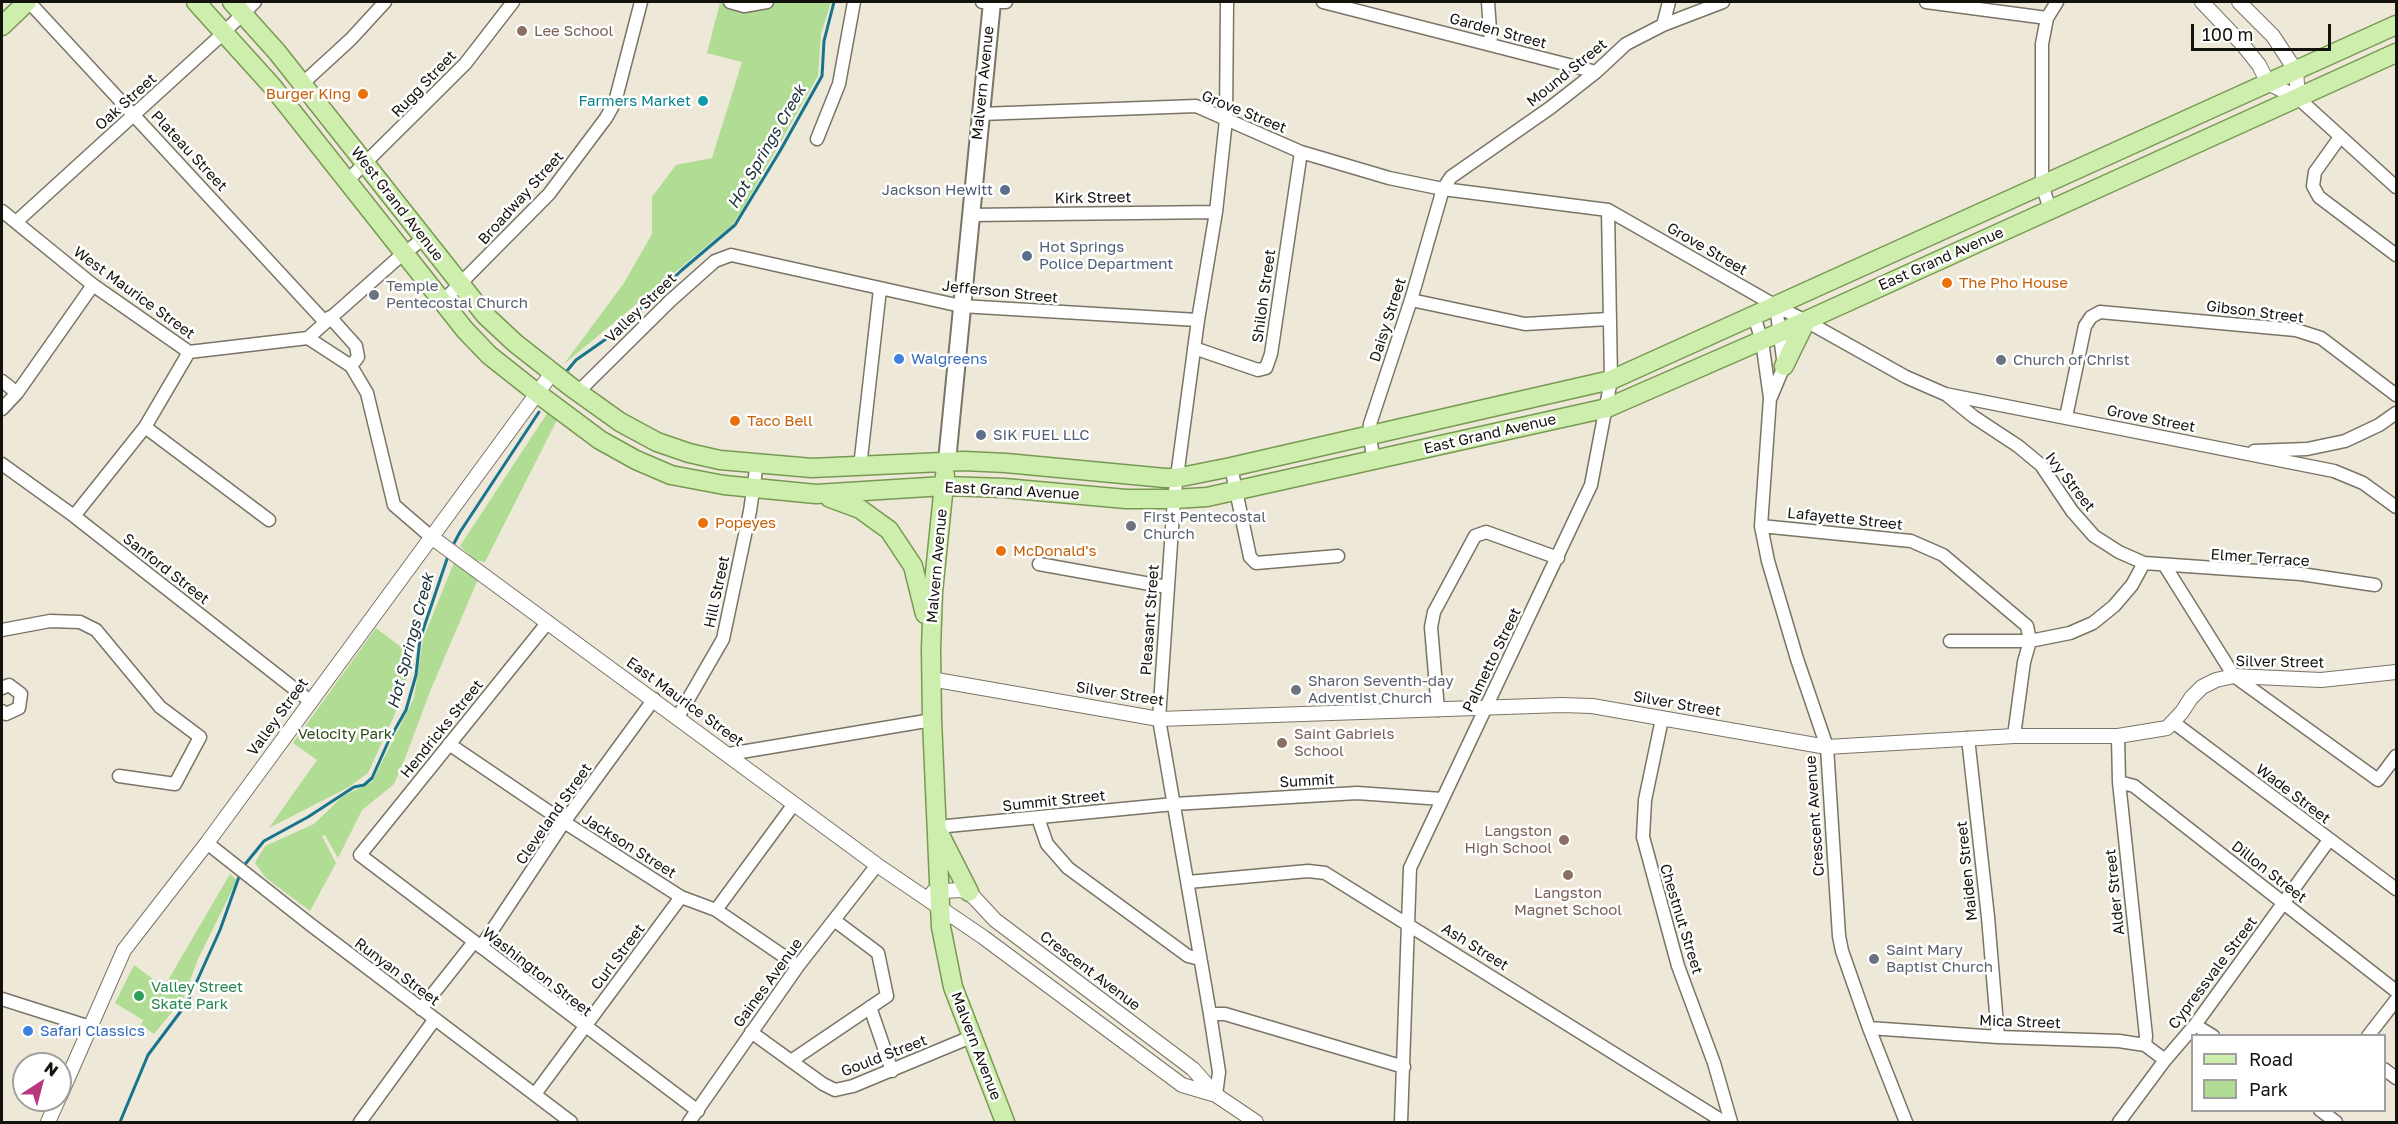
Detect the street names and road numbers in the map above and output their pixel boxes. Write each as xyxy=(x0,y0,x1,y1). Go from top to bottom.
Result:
street label: Garden Street xyxy=(1447,9,1549,53)
street label: Malvern Avenue xyxy=(968,25,998,141)
street label: Mound Street xyxy=(1523,35,1611,111)
street label: Rugg Street xyxy=(388,47,460,121)
street label: Oak Street xyxy=(92,70,160,134)
street label: Grove Street xyxy=(1199,87,1289,137)
street label: Plateau Street xyxy=(147,107,231,195)
street label: West Grand Avenue xyxy=(347,143,447,265)
street label: Broadway Street xyxy=(474,148,568,248)
street label: Kirk Street xyxy=(1054,188,1132,208)
street label: Grove Street xyxy=(1664,219,1750,279)
street label: East Grand Avenue xyxy=(1876,223,2006,295)
street label: West Maurice Street xyxy=(70,243,198,343)
street label: Shiloh Street xyxy=(1249,248,1279,344)
street label: Valley Street xyxy=(602,270,680,346)
street label: Daisy Street xyxy=(1366,276,1410,364)
street label: Jefferson Street xyxy=(941,277,1059,307)
street label: Gibson Street xyxy=(2205,297,2305,327)
street label: Grove Street xyxy=(2105,402,2197,436)
street label: East Grand Avenue xyxy=(1422,410,1558,458)
street label: Ivy Street xyxy=(2041,449,2099,515)
street label: East Grand Avenue xyxy=(944,478,1080,504)
street label: Lafayette Street xyxy=(1786,504,1904,534)
street label: Malvern Avenue xyxy=(923,508,951,624)
street label: Sanford Street xyxy=(119,530,213,608)
street label: Elmer Terrace xyxy=(2210,546,2310,570)
street label: Hill Street xyxy=(701,554,733,630)
street label: Pleasant Street xyxy=(1137,564,1163,676)
street label: Palmetto Street xyxy=(1459,605,1525,715)
street label: Silver Street xyxy=(2235,652,2325,672)
street label: East Maurice Street xyxy=(623,653,747,751)
street label: Valley Street xyxy=(244,674,312,760)
street label: Hendricks Street xyxy=(397,676,487,782)
street label: Silver Street xyxy=(1075,678,1165,710)
street label: Silver Street xyxy=(1632,687,1722,721)
street label: Crescent Avenue xyxy=(1802,755,1828,877)
street label: Cleveland Street xyxy=(512,760,596,868)
street label: Wade Street xyxy=(2252,760,2334,828)
street label: Summit xyxy=(1279,771,1335,791)
street label: Summit Street xyxy=(1002,787,1106,815)
street label: Jackson Street xyxy=(579,810,679,882)
street label: Maiden Street xyxy=(1953,820,1981,922)
street label: Dillon Street xyxy=(2228,837,2310,907)
street label: Alder Street xyxy=(2102,848,2128,936)
street label: Chestnut Street xyxy=(1656,862,1706,976)
street label: Cypressvale Street xyxy=(2165,913,2261,1033)
street label: Ash Street xyxy=(1438,919,1512,975)
street label: Curl Street xyxy=(587,920,649,994)
street label: Washington Street xyxy=(479,924,595,1020)
street label: Crescent Avenue xyxy=(1036,927,1144,1015)
street label: Runyan Street xyxy=(351,934,443,1010)
street label: Gaines Avenue xyxy=(730,935,806,1031)
street label: Malvern Avenue xyxy=(947,989,1005,1103)
street label: Mica Street xyxy=(1979,1012,2061,1032)
street label: Gould Street xyxy=(838,1031,930,1081)

